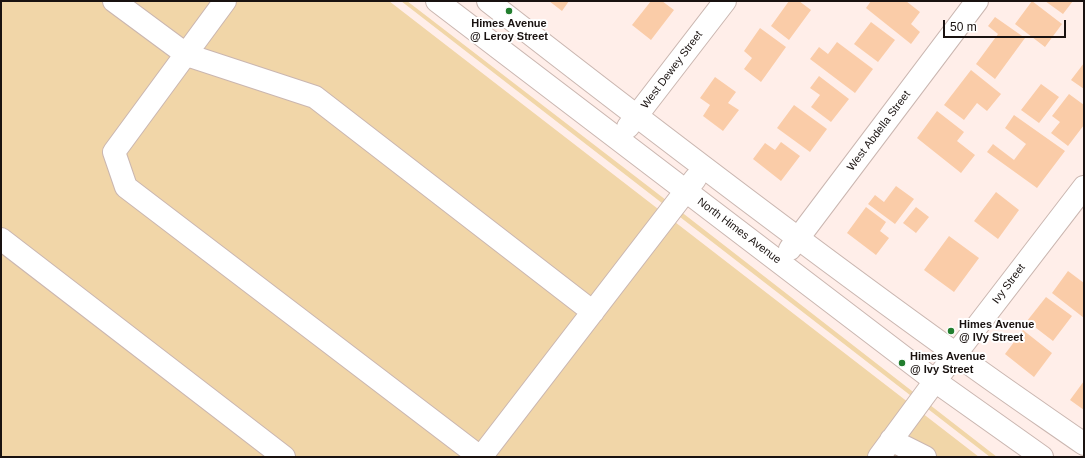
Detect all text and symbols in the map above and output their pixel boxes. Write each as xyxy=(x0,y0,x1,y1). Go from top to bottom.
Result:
marker: Himes Avenue @ Leroy Street xyxy=(504,6,514,16)
scale bar xyxy=(945,12,1068,38)
place label: Himes Avenue @ Leroy Street xyxy=(470,17,548,43)
text: 50 m xyxy=(950,20,977,34)
street label: West Dewey Street xyxy=(638,29,706,111)
street label: West Abdella Street xyxy=(845,88,913,174)
street label: North Himes Avenue xyxy=(695,195,783,267)
street label: Ivy Street xyxy=(990,261,1028,307)
place label: Himes Avenue @ IVy Street xyxy=(959,318,1034,344)
marker: Himes Avenue @ IVy Street xyxy=(946,326,956,336)
place label: Himes Avenue @ Ivy Street xyxy=(910,350,985,376)
marker: Himes Avenue @ Ivy Street xyxy=(897,358,907,368)

